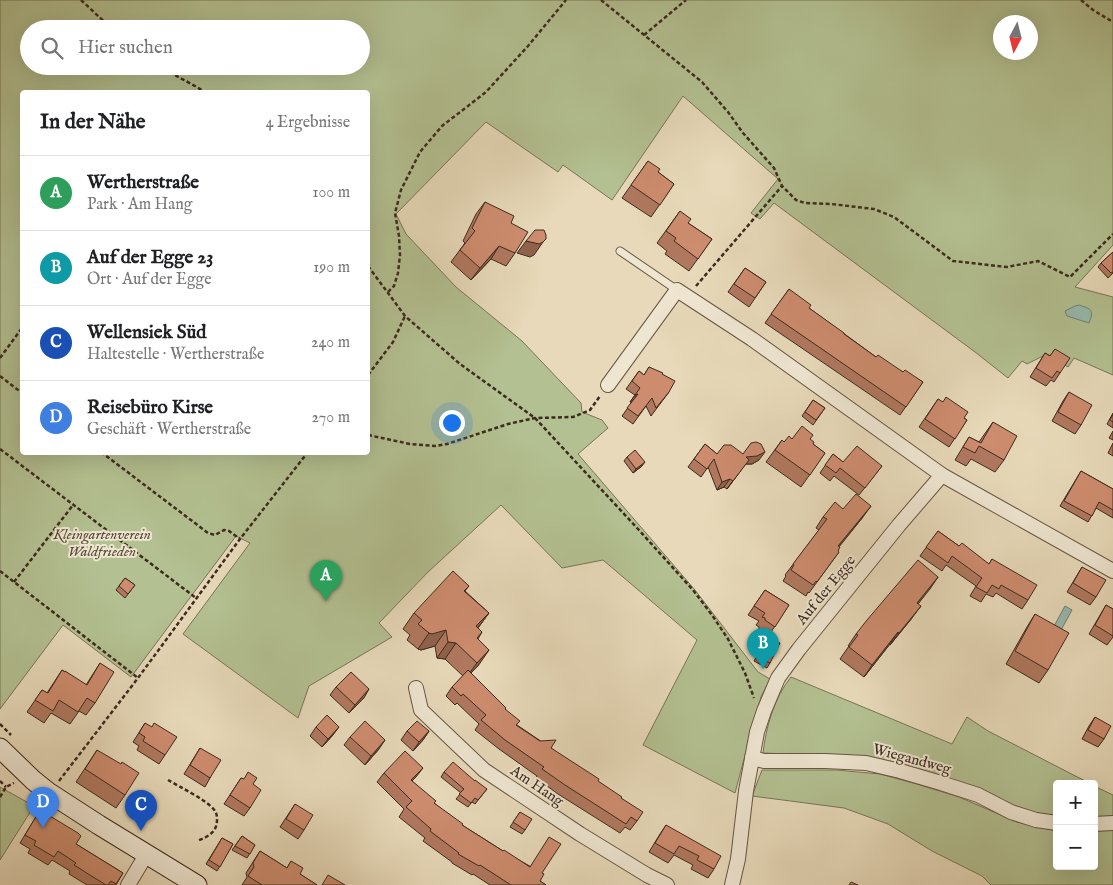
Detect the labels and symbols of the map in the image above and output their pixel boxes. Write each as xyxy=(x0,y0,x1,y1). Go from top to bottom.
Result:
north arrow xyxy=(993,15,1038,60)
your location xyxy=(439,410,465,436)
park label: Kleingartenverein Waldfrieden xyxy=(52,525,151,561)
street label: Auf der Egge xyxy=(792,551,860,629)
pin: A xyxy=(310,560,342,601)
pin: B xyxy=(747,628,779,669)
street label: Wiegandweg xyxy=(871,739,954,779)
street label: Am Hang xyxy=(506,761,568,811)
pin: D xyxy=(27,787,59,828)
pin: C xyxy=(125,790,157,831)

